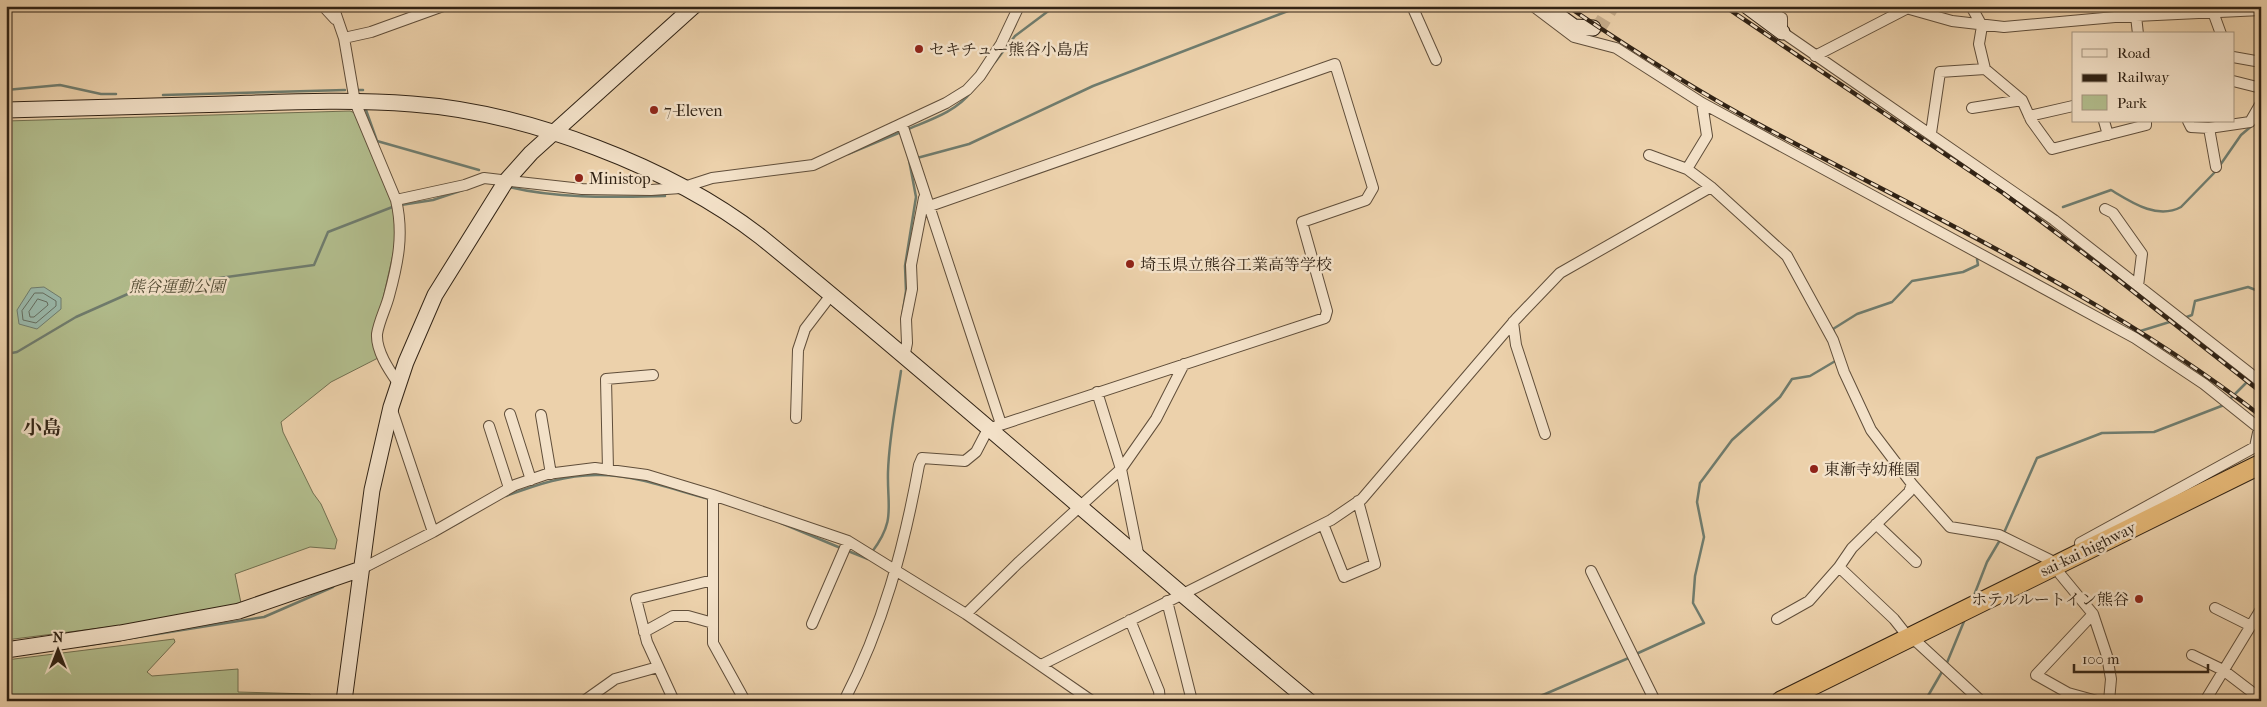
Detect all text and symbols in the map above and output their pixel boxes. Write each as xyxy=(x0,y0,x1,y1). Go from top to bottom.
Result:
legend xyxy=(2072,32,2234,122)
place label: セキチュー熊谷小島店 xyxy=(929,40,1089,59)
marker: セキチュー熊谷小島店 xyxy=(913,43,925,55)
text: Road xyxy=(2117,44,2151,62)
text: Railway xyxy=(2117,68,2170,86)
text: Park xyxy=(2117,94,2147,112)
place label: 7-Eleven xyxy=(664,101,723,120)
marker: 7-Eleven xyxy=(648,104,660,116)
place label: Ministop xyxy=(589,169,651,188)
marker: Ministop xyxy=(573,172,585,184)
place label: 埼玉県立熊谷工業高等学校 xyxy=(1140,255,1332,274)
marker: 埼玉県立熊谷工業高等学校 xyxy=(1124,258,1136,270)
park label: 熊谷運動公園 xyxy=(129,277,228,296)
district label: 小島 xyxy=(23,417,61,439)
place label: 東漸寺幼稚園 xyxy=(1824,460,1920,479)
marker: 東漸寺幼稚園 xyxy=(1808,463,1820,475)
street label: sai-kai highway xyxy=(2037,517,2139,580)
place label: ホテルルートイン熊谷 xyxy=(1971,590,2129,609)
marker: ホテルルートイン熊谷 xyxy=(2133,593,2145,605)
north arrow xyxy=(32,624,82,674)
text: N xyxy=(53,629,64,646)
scale bar xyxy=(2074,642,2208,674)
text: 100 m xyxy=(2082,650,2120,668)

